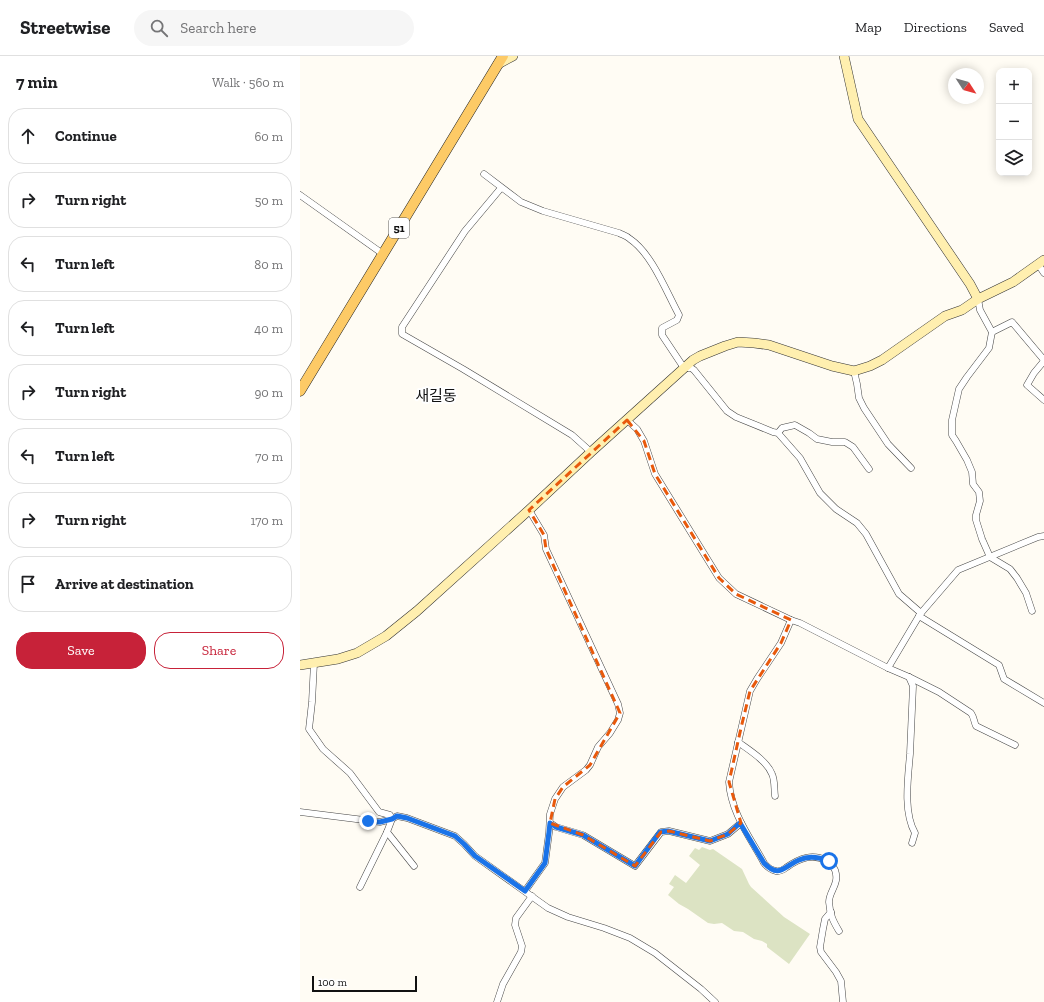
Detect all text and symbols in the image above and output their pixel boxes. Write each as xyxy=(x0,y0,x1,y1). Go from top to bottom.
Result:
search box xyxy=(134,10,414,46)
text: Streetwise xyxy=(20,16,110,39)
icon: search xyxy=(148,17,170,39)
text: Search here xyxy=(180,19,256,37)
text: Map xyxy=(855,19,882,36)
text: Directions xyxy=(904,19,967,36)
text: Saved xyxy=(989,19,1024,36)
north arrow xyxy=(948,68,984,104)
map controls xyxy=(996,68,1032,176)
button: + xyxy=(996,68,1032,104)
text: 7 min xyxy=(16,72,58,92)
text: Walk · 560 m xyxy=(212,75,284,90)
button: − xyxy=(996,104,1032,140)
icon: ahead xyxy=(17,125,39,147)
text: Continue xyxy=(55,127,117,145)
text: 60 m xyxy=(254,129,283,144)
button: layers xyxy=(996,140,1032,176)
icon: right xyxy=(17,189,39,211)
text: Turn right xyxy=(55,191,126,209)
text: 50 m xyxy=(255,193,283,208)
road number: 51 xyxy=(389,218,409,238)
icon: left xyxy=(17,253,39,275)
text: Turn left xyxy=(55,255,115,273)
text: 80 m xyxy=(254,257,283,272)
icon: left xyxy=(17,317,39,339)
text: Turn left xyxy=(55,319,115,337)
text: 40 m xyxy=(254,321,283,336)
icon: right xyxy=(17,381,39,403)
text: Turn right xyxy=(55,383,126,401)
text: 90 m xyxy=(254,385,283,400)
district label: 새길동 xyxy=(415,387,457,405)
icon: left xyxy=(17,445,39,467)
text: Turn left xyxy=(55,447,115,465)
text: 70 m xyxy=(255,449,283,464)
icon: right xyxy=(17,509,39,531)
text: Turn right xyxy=(55,511,126,529)
text: 170 m xyxy=(250,513,283,528)
icon: arrive xyxy=(17,573,39,595)
text: Arrive at destination xyxy=(55,575,194,593)
button: Save xyxy=(16,632,146,669)
button: Share xyxy=(154,632,284,669)
route end xyxy=(359,812,377,830)
route start xyxy=(820,852,838,870)
scale bar xyxy=(312,974,417,993)
text: 100 m xyxy=(318,976,347,989)

